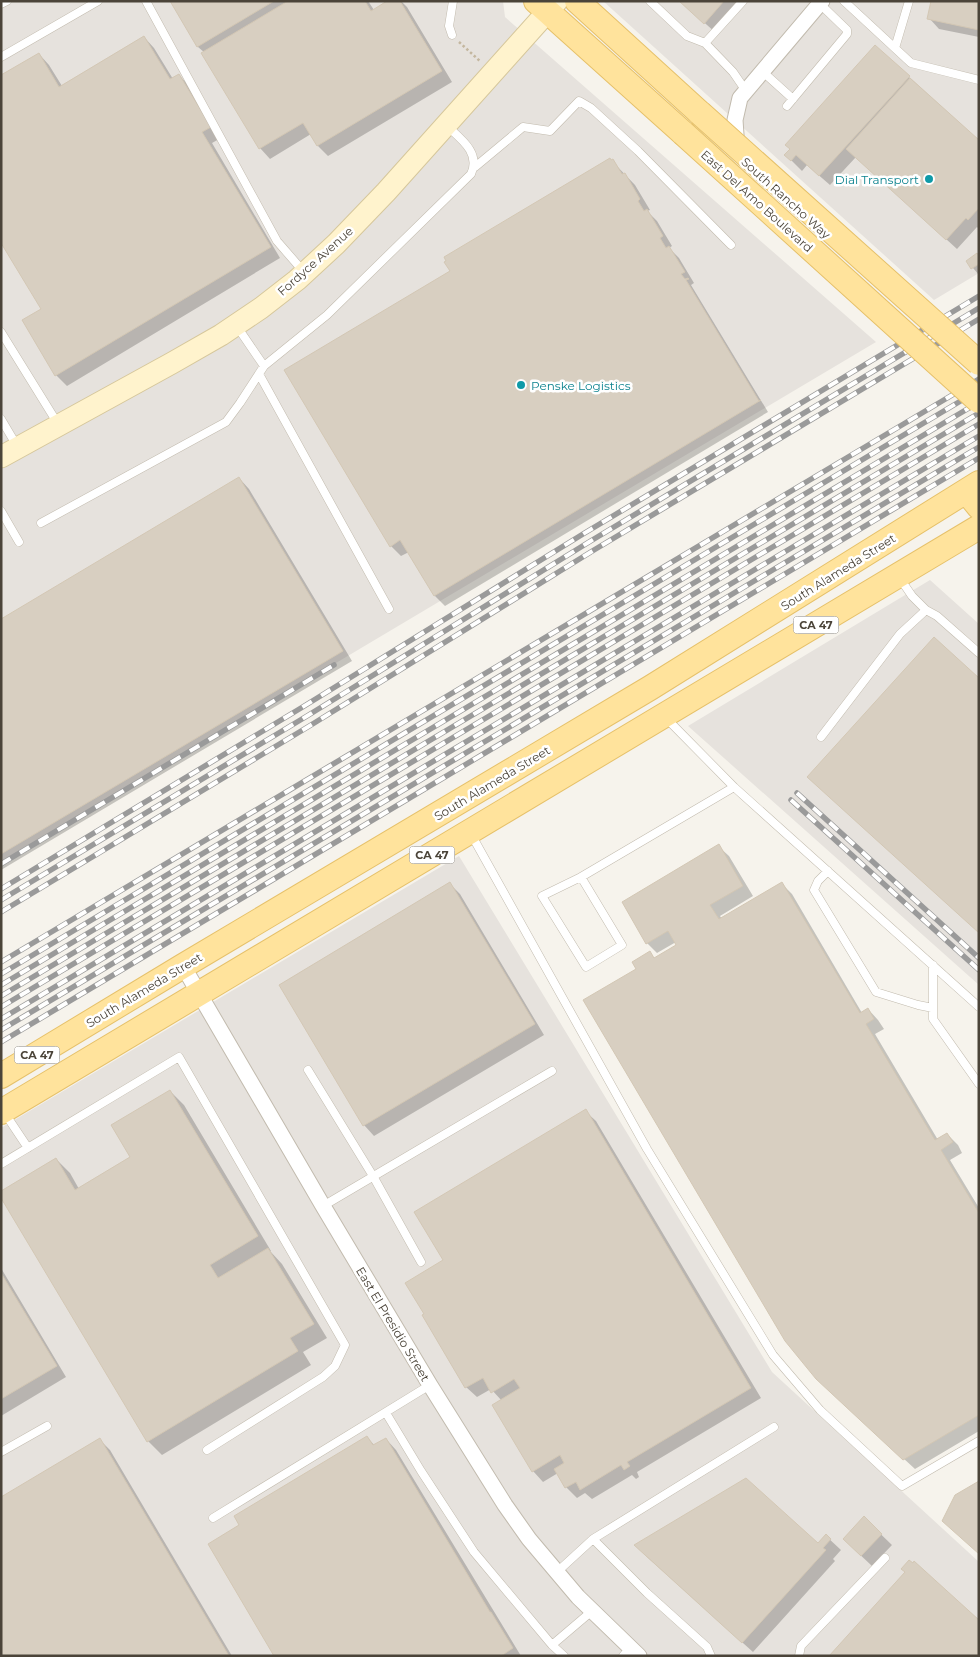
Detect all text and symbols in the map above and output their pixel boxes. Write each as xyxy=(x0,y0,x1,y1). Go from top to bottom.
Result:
street label: East Del Amo Boulevard xyxy=(698,147,816,255)
street label: South Rancho Way xyxy=(738,154,834,242)
place label: Dial Transport xyxy=(835,172,919,187)
marker: Dial Transport xyxy=(923,173,935,185)
street label: Fordyce Avenue xyxy=(274,223,356,299)
place label: Penske Logistics xyxy=(531,378,631,393)
marker: Penske Logistics xyxy=(515,379,527,391)
street label: South Alameda Street xyxy=(778,530,898,614)
road number: CA 47 xyxy=(794,616,838,634)
street label: South Alameda Street xyxy=(431,742,553,824)
road number: CA 47 xyxy=(410,846,454,864)
street label: South Alameda Street xyxy=(83,949,205,1031)
road number: CA 47 xyxy=(15,1046,60,1064)
street label: East El Presidio Street xyxy=(353,1264,433,1384)

